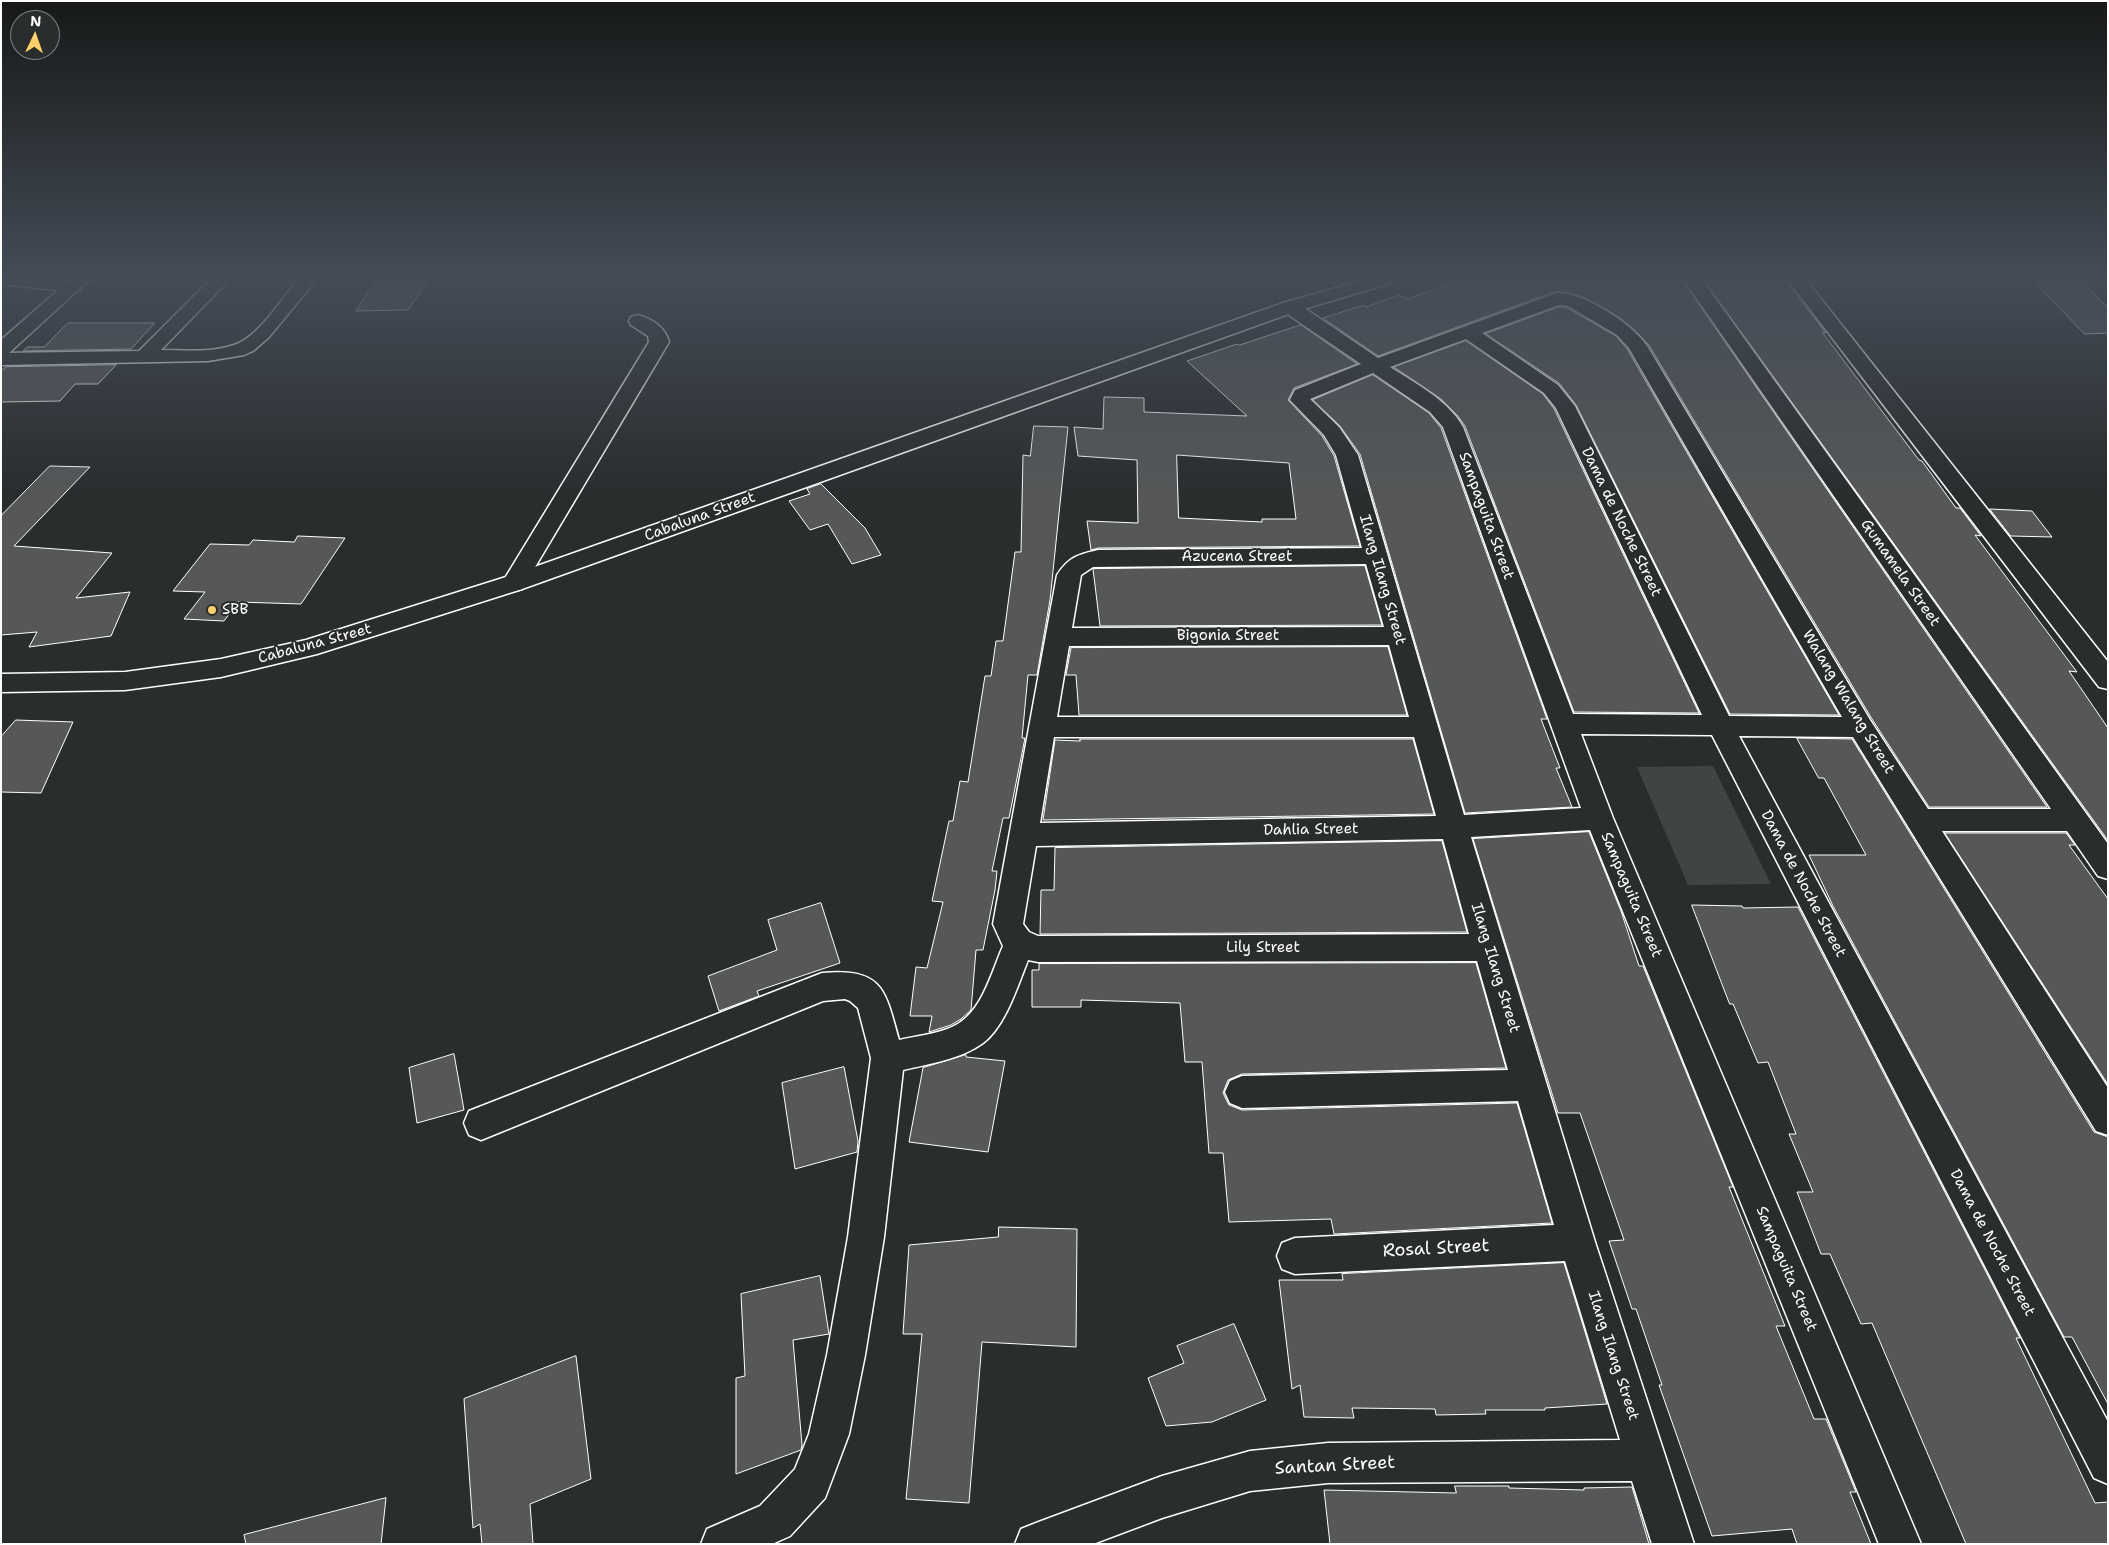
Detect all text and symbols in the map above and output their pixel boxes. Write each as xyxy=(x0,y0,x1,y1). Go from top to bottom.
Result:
north arrow xyxy=(10,10,60,60)
text: N xyxy=(30,12,42,30)
street label: Dama de Noche Street xyxy=(1577,444,1665,600)
street label: Sampaguita Street xyxy=(1455,450,1517,582)
street label: Cabaluna Street xyxy=(642,489,758,545)
street label: Ilang Ilang Street xyxy=(1355,513,1409,647)
street label: Gumamela Street xyxy=(1856,516,1944,630)
street label: Azucena Street xyxy=(1182,548,1292,566)
place label: SBB xyxy=(222,601,248,619)
marker: SBB xyxy=(206,604,218,616)
street label: Cabaluna Street xyxy=(256,620,374,668)
street label: Bigonia Street xyxy=(1177,627,1279,645)
street label: Walang Walang Street xyxy=(1798,627,1898,777)
street label: Dama de Noche Street xyxy=(1757,808,1849,960)
street label: Dahlia Street xyxy=(1263,820,1359,840)
street label: Sampaguita Street xyxy=(1596,830,1666,960)
street label: Ilang Ilang Street xyxy=(1467,901,1523,1035)
street label: Lily Street xyxy=(1226,939,1300,957)
street label: Dama de Noche Street xyxy=(1946,1167,2038,1319)
street label: Sampaguita Street xyxy=(1751,1204,1821,1334)
street label: Rosal Street xyxy=(1382,1235,1490,1263)
street label: Ilang Ilang Street xyxy=(1584,1289,1642,1423)
street label: Santan Street xyxy=(1274,1452,1396,1480)

